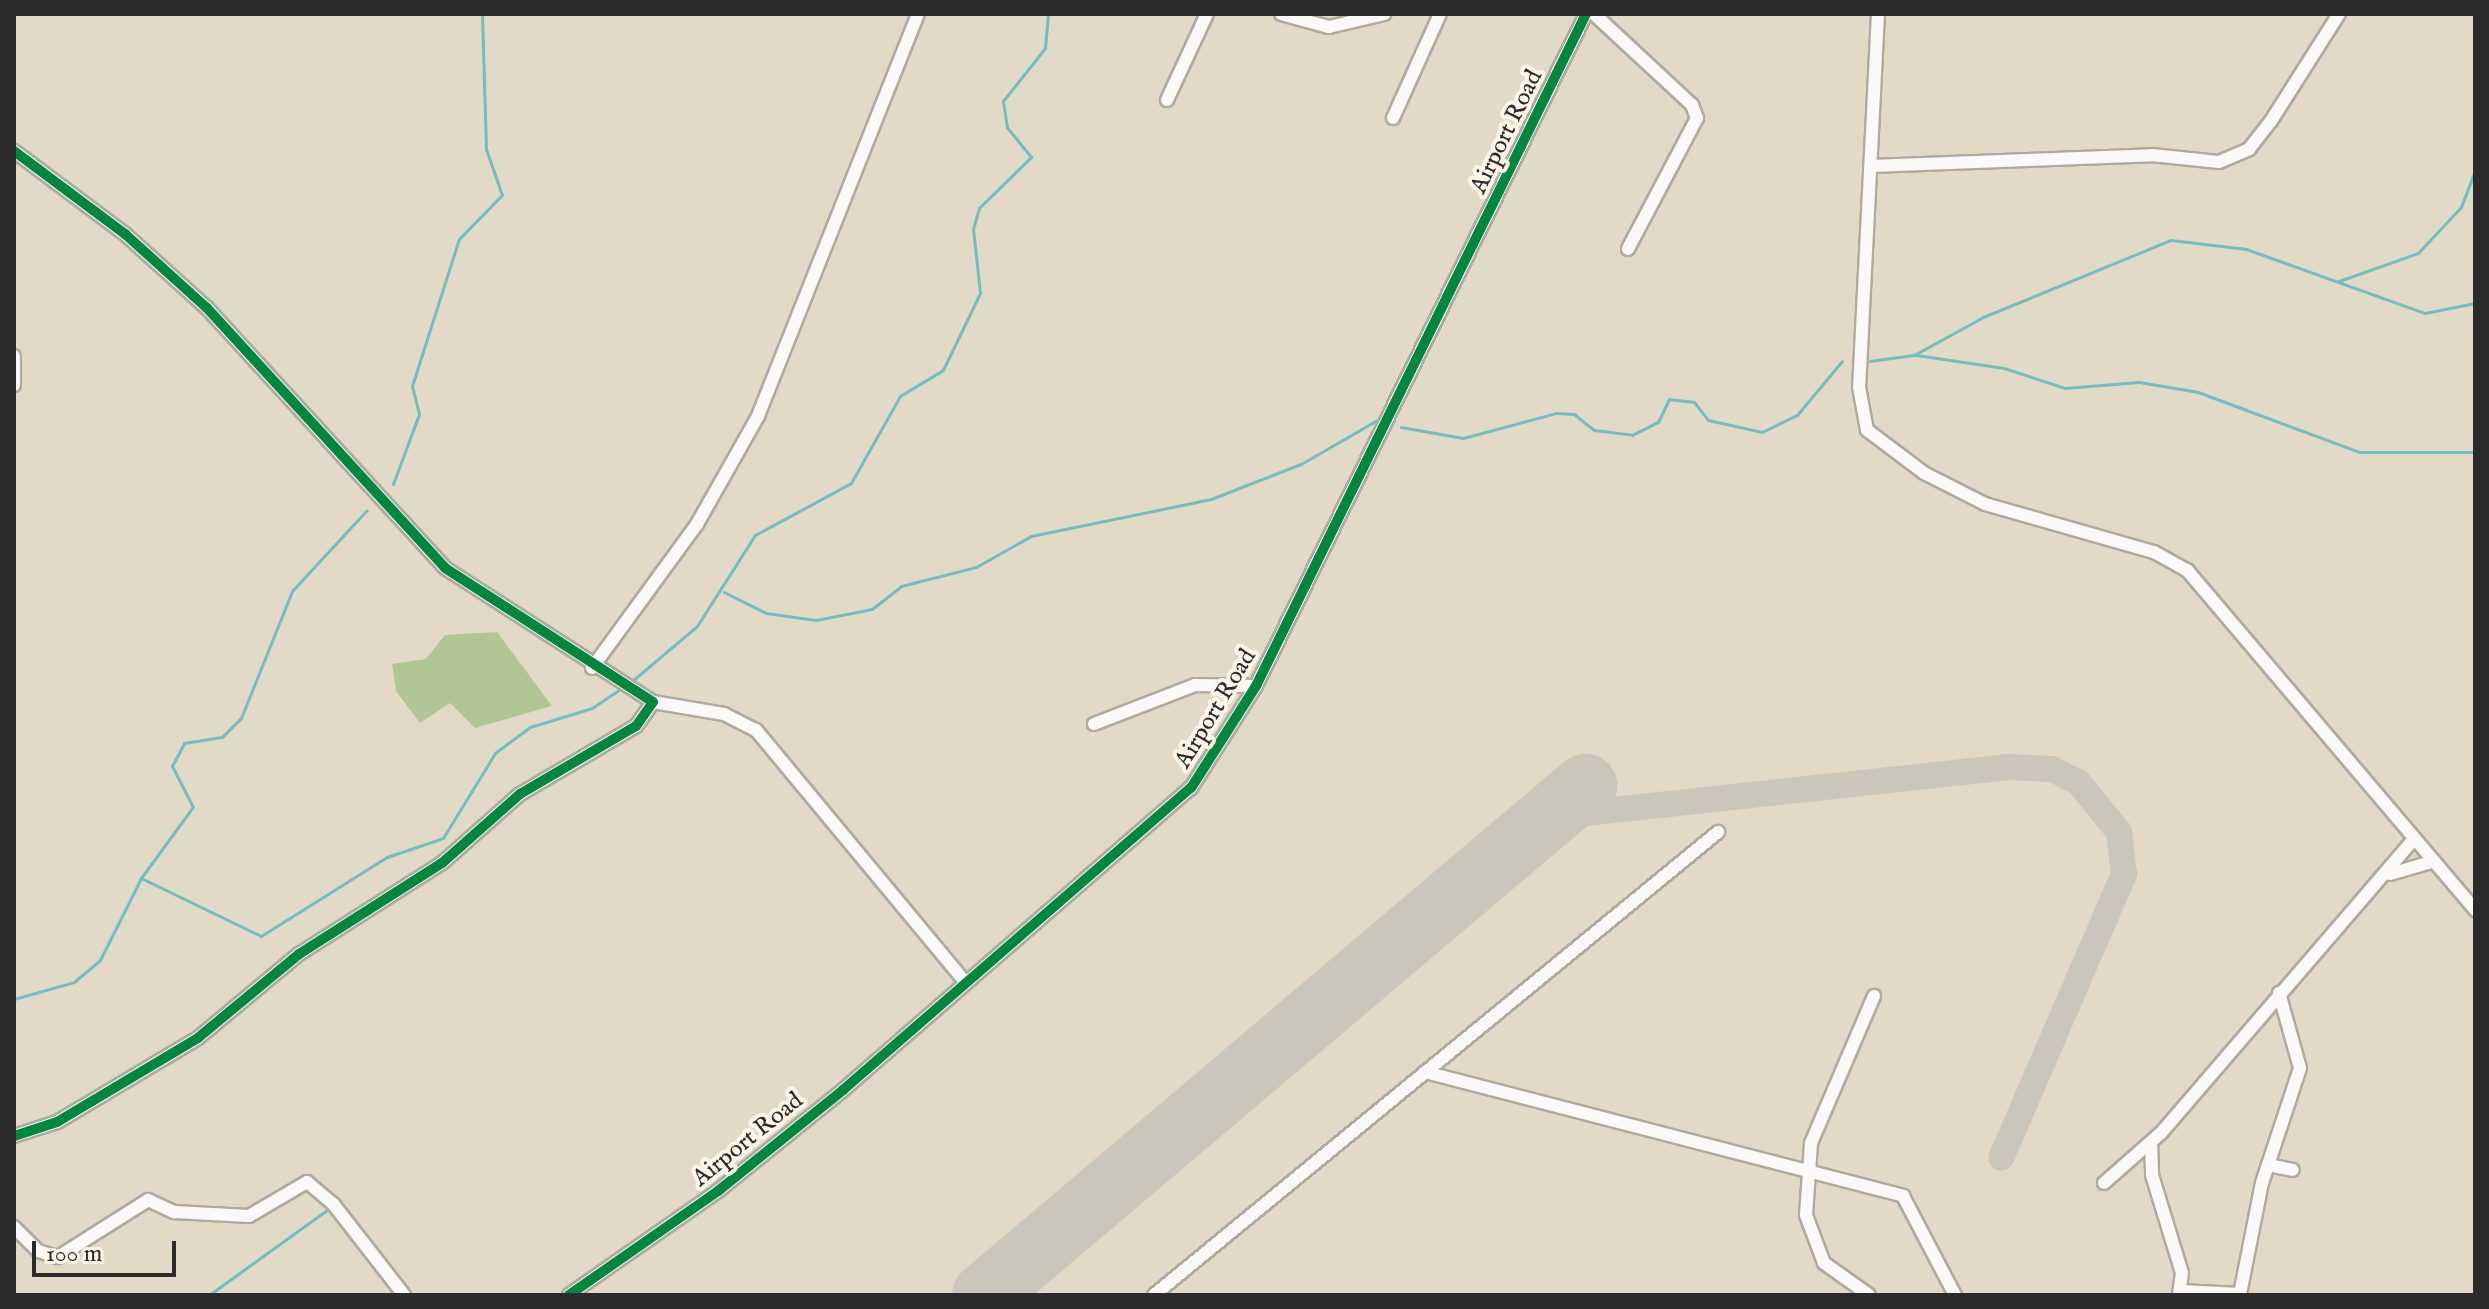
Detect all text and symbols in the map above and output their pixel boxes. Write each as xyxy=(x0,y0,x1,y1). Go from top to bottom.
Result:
street label: Airport Road xyxy=(1465,66,1549,198)
street label: Airport Road xyxy=(1169,644,1263,774)
street label: Airport Road xyxy=(687,1087,809,1193)
scale bar xyxy=(36,1225,180,1275)
text: 100 m xyxy=(46,1239,102,1270)

